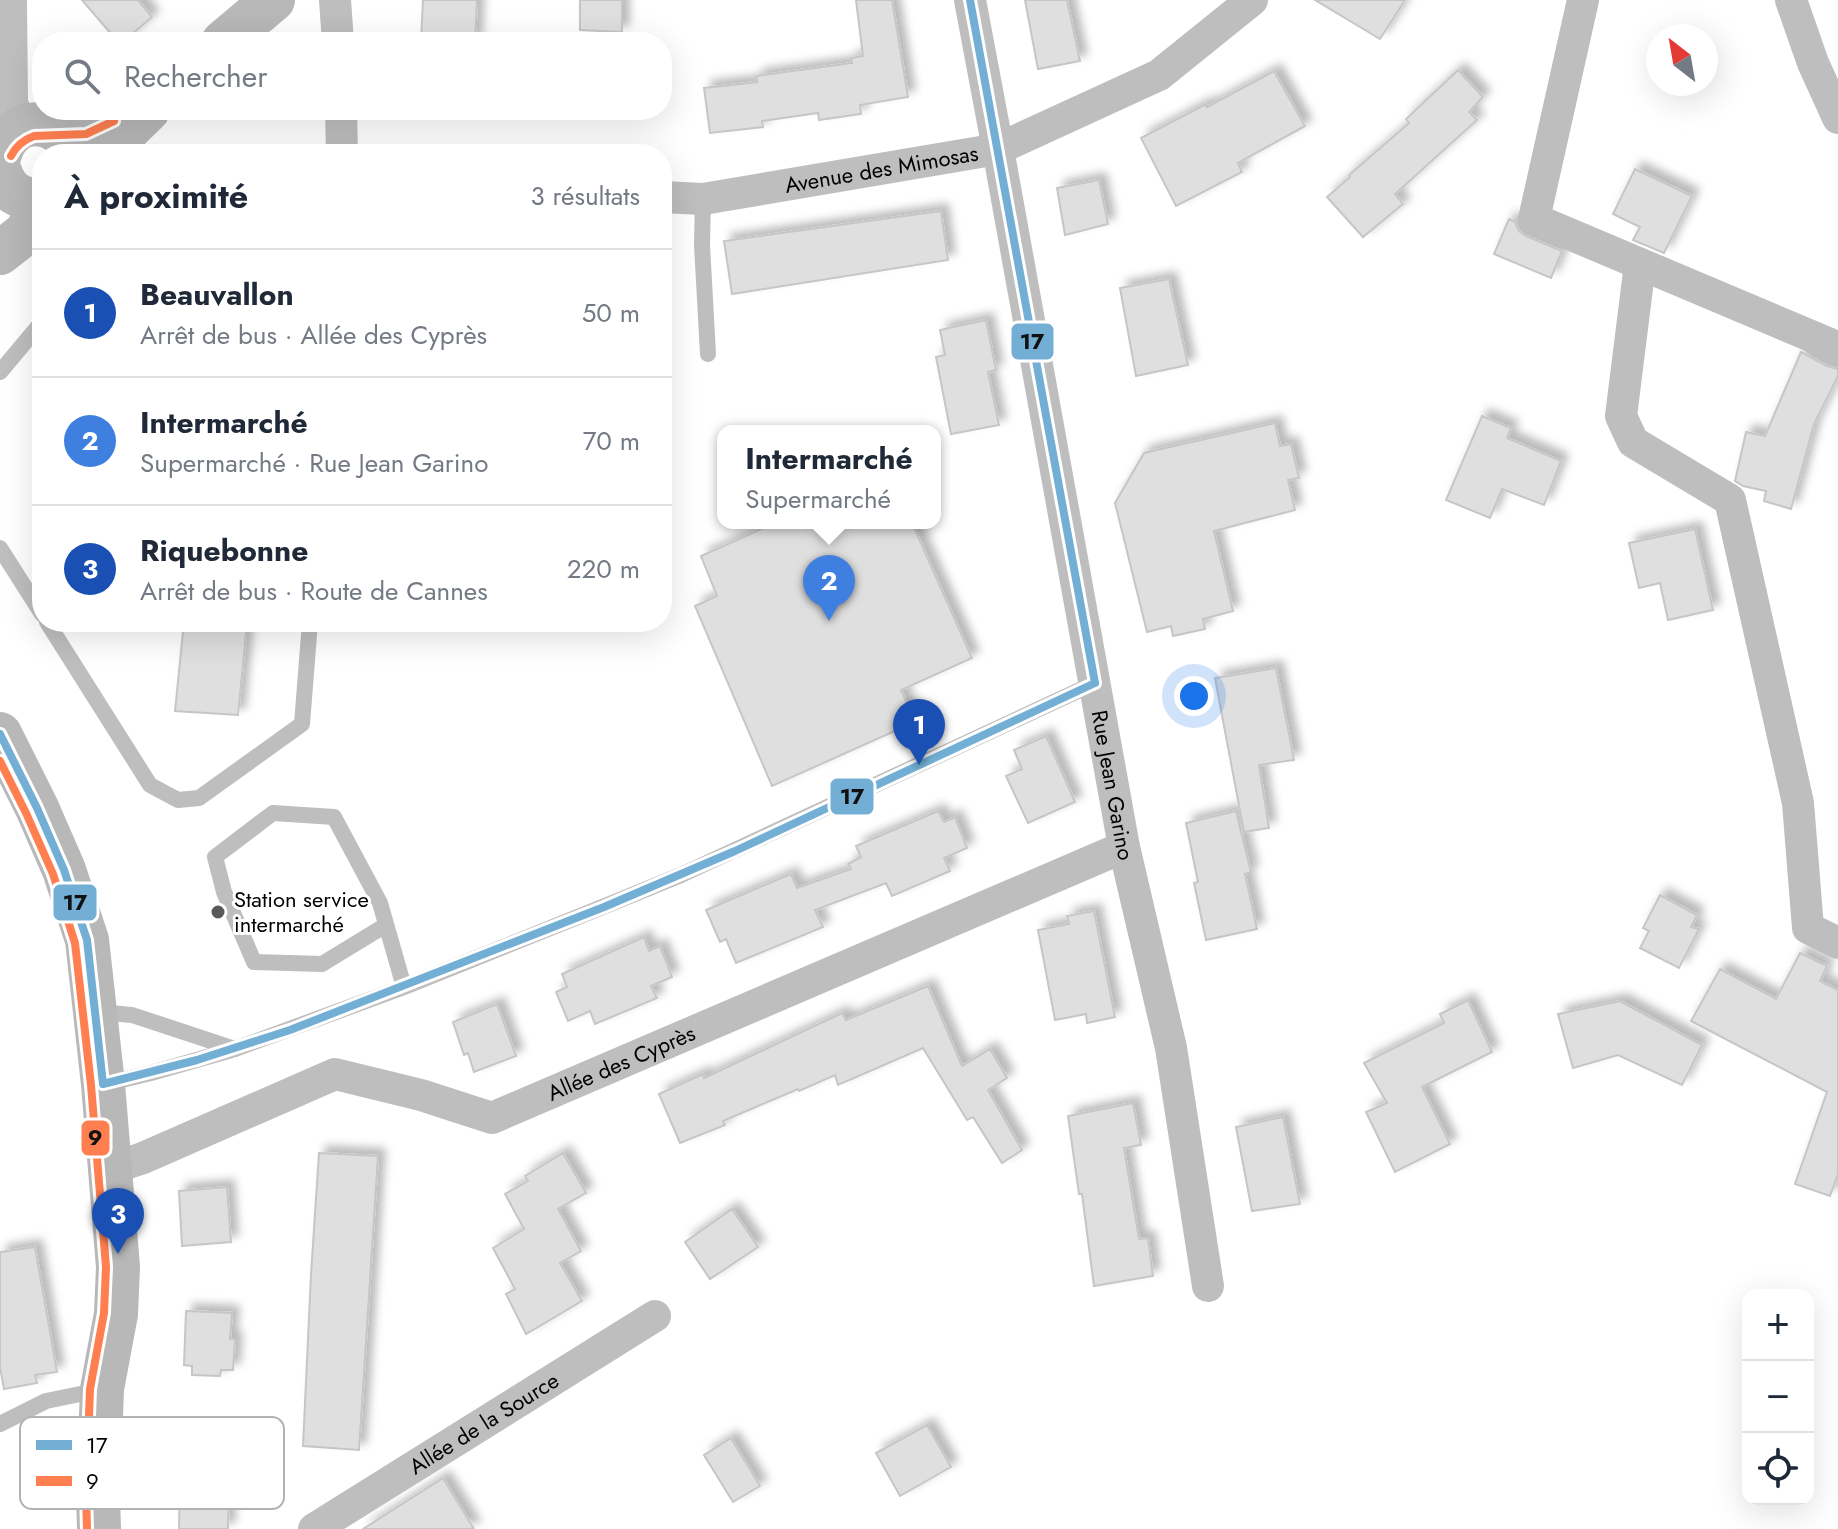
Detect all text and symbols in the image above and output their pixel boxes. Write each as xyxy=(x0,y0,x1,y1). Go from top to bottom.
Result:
north arrow xyxy=(1646,24,1718,96)
search box xyxy=(32,32,672,120)
icon: search xyxy=(60,54,104,98)
text: Rechercher xyxy=(124,55,267,98)
street label: Avenue des Mimosas xyxy=(782,137,981,201)
text: À proximité xyxy=(64,172,248,221)
text: 3 résultats xyxy=(531,177,640,215)
text: Beauvallon xyxy=(140,273,294,316)
text: 1 xyxy=(83,294,97,332)
text: 50 m xyxy=(582,294,640,332)
text: Arrêt de bus · Allée des Cyprès xyxy=(140,316,487,354)
line badge: 17 xyxy=(1010,322,1055,361)
text: 17 xyxy=(1020,325,1045,357)
text: Intermarché xyxy=(140,401,308,444)
text: 2 xyxy=(81,422,99,460)
text: 70 m xyxy=(583,422,640,460)
popup xyxy=(717,425,941,529)
text: Intermarché xyxy=(745,437,913,480)
text: Supermarché · Rue Jean Garino xyxy=(140,444,488,482)
text: Supermarché xyxy=(745,480,891,518)
text: Riquebonne xyxy=(140,529,309,572)
text: 3 xyxy=(82,550,98,588)
text: 220 m xyxy=(567,550,640,588)
pin: 2 xyxy=(803,555,855,621)
text: Arrêt de bus · Route de Cannes xyxy=(140,572,488,610)
your location xyxy=(1174,676,1214,716)
pin: 1 xyxy=(893,699,945,765)
street label: Rue Jean Garino xyxy=(1084,708,1143,863)
line badge: 17 xyxy=(829,777,875,816)
text: 17 xyxy=(840,780,865,812)
line badge: 17 xyxy=(52,883,98,922)
place label: Station service intermarché xyxy=(234,883,369,940)
text: 17 xyxy=(63,886,88,918)
marker: Station service intermarché xyxy=(209,903,227,921)
street label: Allée des Cyprès xyxy=(542,1017,700,1108)
line badge: 9 xyxy=(80,1119,111,1157)
text: 9 xyxy=(88,1121,102,1153)
pin: 3 xyxy=(92,1188,144,1254)
map controls xyxy=(1742,1289,1814,1505)
button: + xyxy=(1742,1289,1814,1361)
button: − xyxy=(1742,1361,1814,1433)
street label: Allée de la Source xyxy=(402,1364,565,1482)
legend xyxy=(20,1417,284,1509)
text: 17 xyxy=(86,1429,108,1461)
button: locate xyxy=(1742,1433,1814,1505)
text: 9 xyxy=(86,1465,99,1497)

